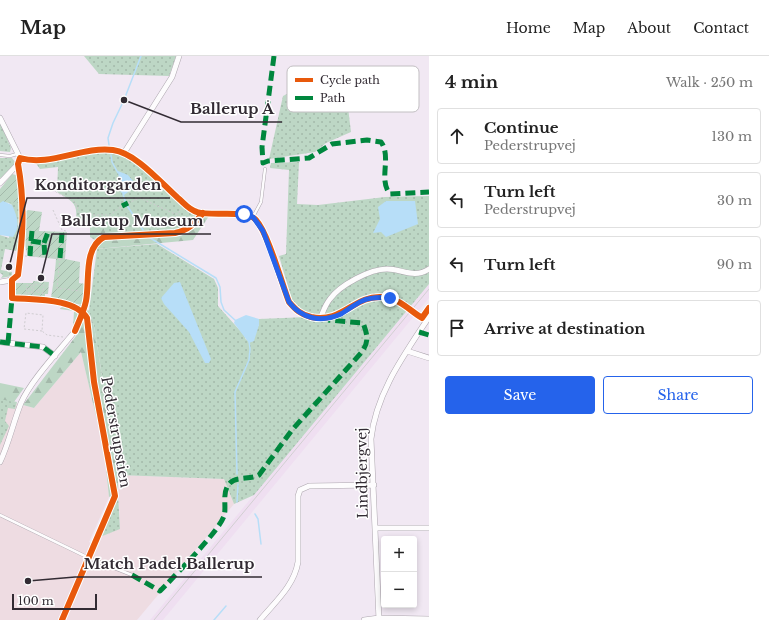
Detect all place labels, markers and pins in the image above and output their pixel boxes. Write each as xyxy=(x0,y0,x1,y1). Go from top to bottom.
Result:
callout: Ballerup Å xyxy=(181,95,282,122)
callout: Konditorgården xyxy=(27,171,170,198)
callout: Ballerup Museum xyxy=(52,207,211,234)
callout: Match Padel Ballerup xyxy=(75,550,262,577)

